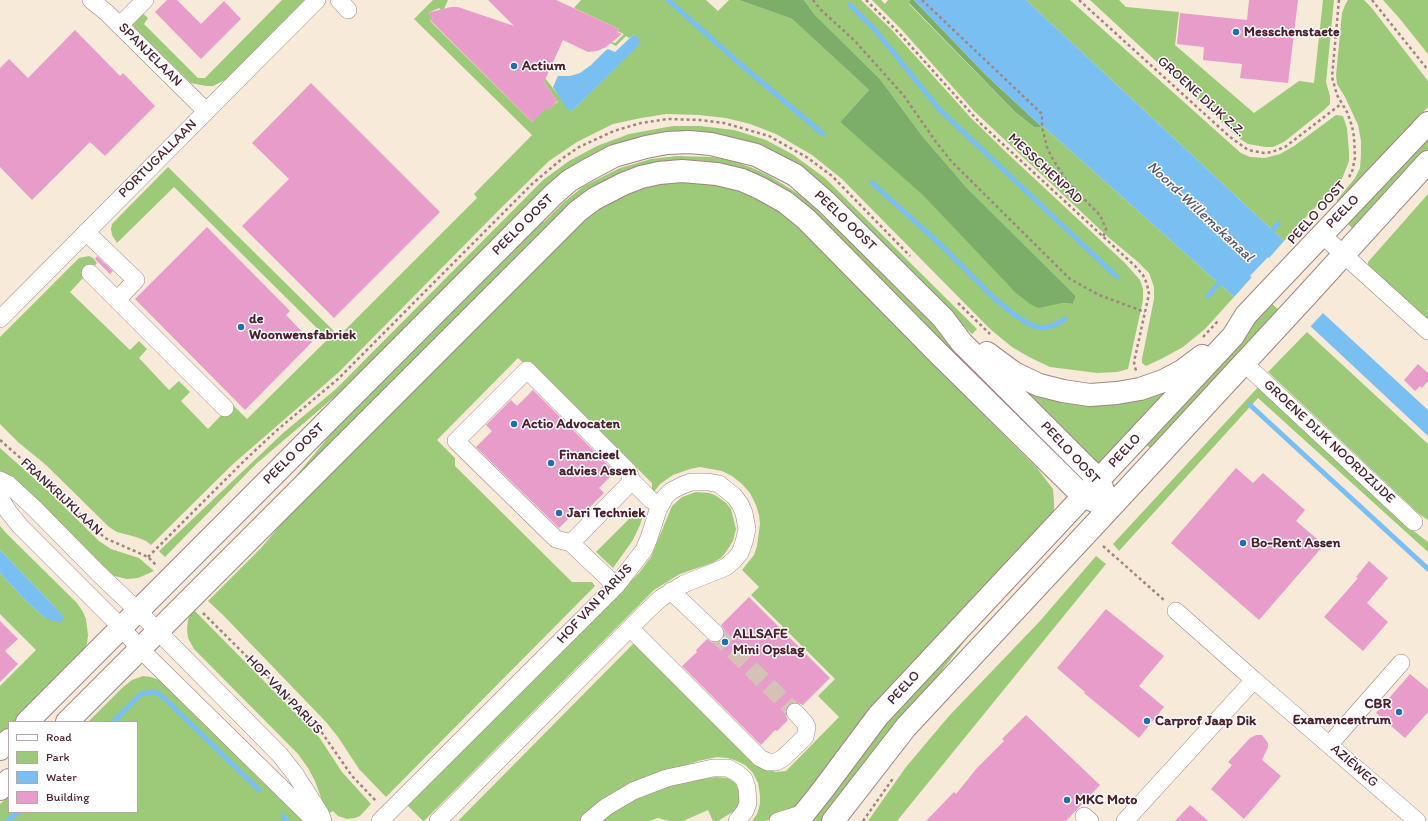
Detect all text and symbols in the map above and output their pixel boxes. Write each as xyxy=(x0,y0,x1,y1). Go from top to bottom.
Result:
street label: SPANJELAAN xyxy=(115,20,185,90)
place label: Messchenstaete xyxy=(1244,24,1340,40)
marker: Messchenstaete xyxy=(1231,27,1241,37)
street label: GROENE DIJK Z.Z. xyxy=(1154,53,1248,141)
place label: Actium xyxy=(522,58,566,74)
marker: Actium xyxy=(509,61,519,71)
street label: PORTUGALLAAN xyxy=(115,116,201,202)
street label: MESSCHENPAD xyxy=(1004,130,1086,208)
water label: Noord-Willemskanaal xyxy=(1143,158,1257,266)
street label: PEELO OOST xyxy=(1284,178,1350,248)
street label: PEELO OOST xyxy=(810,187,880,255)
street label: PEELO OOST xyxy=(489,191,557,259)
street label: PEELO xyxy=(1323,192,1363,232)
place label: de Woonwensfabriek xyxy=(249,311,356,344)
marker: de Woonwensfabriek xyxy=(236,322,246,332)
street label: GROENE DIJK NOORDZIJDE xyxy=(1260,377,1398,507)
place label: Actio Advocaten xyxy=(522,416,620,432)
street label: PEELO OOST xyxy=(1037,418,1103,488)
marker: Actio Advocaten xyxy=(509,419,519,429)
street label: PEELO OOST xyxy=(260,420,328,488)
street label: PEELO xyxy=(1105,430,1145,472)
place label: Financieel advies Assen xyxy=(559,447,636,480)
street label: FRANKRIJKLAAN xyxy=(17,455,105,539)
marker: Financieel advies Assen xyxy=(546,458,556,468)
place label: Jari Techniek xyxy=(567,505,645,521)
marker: Jari Techniek xyxy=(554,508,564,518)
place label: Bo-Rent Assen xyxy=(1251,535,1340,551)
marker: Bo-Rent Assen xyxy=(1238,538,1248,548)
street label: HOF VAN PARIJS xyxy=(554,561,636,647)
place label: ALLSAFE Mini Opslag xyxy=(733,626,804,658)
marker: ALLSAFE Mini Opslag xyxy=(720,637,730,647)
street label: HOF VAN PARIJS xyxy=(242,652,326,738)
street label: PEELO xyxy=(884,667,924,709)
place label: CBR Examencentrum xyxy=(1293,696,1391,728)
marker: CBR Examencentrum xyxy=(1394,707,1404,717)
place label: Carprof Jaap Dik xyxy=(1155,713,1256,729)
marker: Carprof Jaap Dik xyxy=(1142,716,1152,726)
legend xyxy=(8,721,138,813)
text: Road xyxy=(46,730,72,744)
street label: AZIËWEG xyxy=(1327,741,1381,791)
text: Park xyxy=(46,750,70,764)
text: Water xyxy=(46,770,77,784)
text: Building xyxy=(46,790,89,804)
place label: MKC Moto xyxy=(1075,792,1137,808)
marker: MKC Moto xyxy=(1062,795,1072,805)

